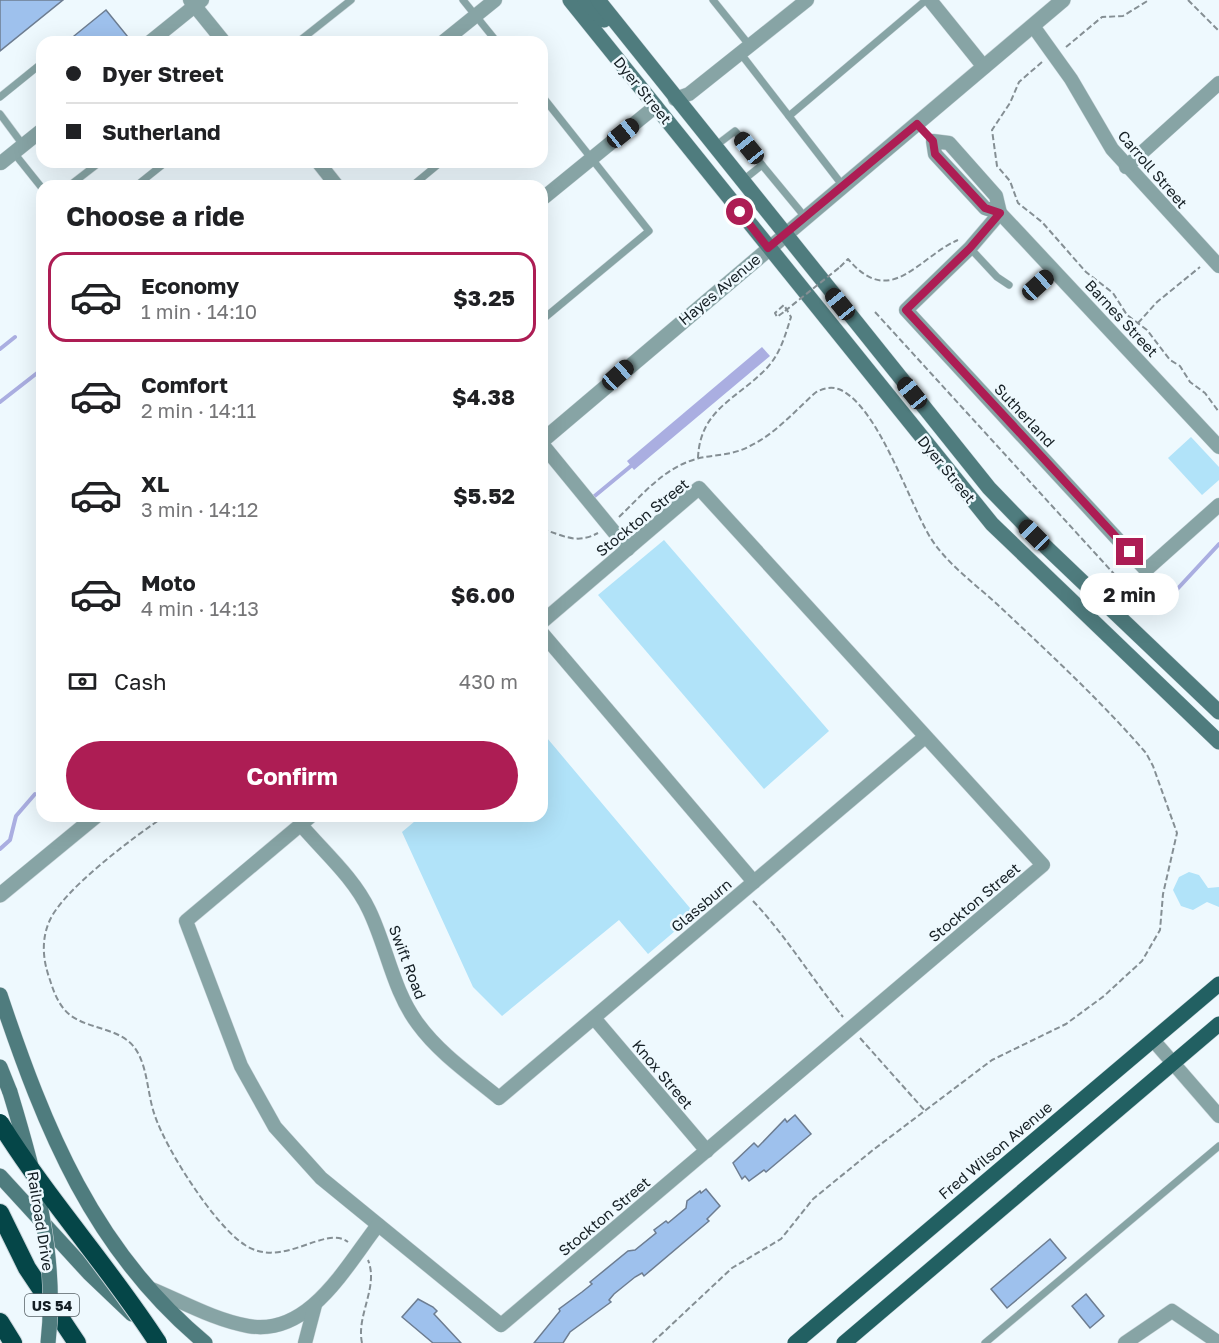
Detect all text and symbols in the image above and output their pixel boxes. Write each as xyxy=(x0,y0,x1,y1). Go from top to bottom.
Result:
street label: Dyer Street xyxy=(610,53,676,127)
text: Dyer Street xyxy=(102,60,224,87)
car xyxy=(603,115,643,151)
text: Sutherland xyxy=(102,118,220,145)
street label: Carroll Street xyxy=(1114,126,1192,212)
car xyxy=(731,128,767,168)
route start xyxy=(726,198,753,225)
text: Choose a ride xyxy=(66,200,245,232)
street label: Hayes Avenue xyxy=(675,249,764,328)
car xyxy=(1019,266,1057,304)
icon: car xyxy=(69,270,123,324)
text: Economy xyxy=(141,272,239,299)
street label: Barnes Street xyxy=(1082,276,1162,360)
text: $3.25 xyxy=(453,284,515,311)
car xyxy=(822,284,858,324)
text: 1 min · 14:10 xyxy=(141,299,257,323)
car xyxy=(599,356,637,394)
icon: car xyxy=(69,369,123,423)
text: Comfort xyxy=(141,371,228,398)
car xyxy=(894,373,930,413)
street label: Sutherland xyxy=(991,380,1059,450)
text: $4.38 xyxy=(452,383,515,410)
text: 2 min · 14:11 xyxy=(141,398,256,422)
street label: Dyer Street xyxy=(914,432,980,506)
icon: car xyxy=(69,468,123,522)
text: XL xyxy=(141,470,169,497)
street label: Stockton Street xyxy=(592,474,692,560)
text: $5.52 xyxy=(453,482,515,509)
text: 3 min · 14:12 xyxy=(141,497,258,521)
car xyxy=(1015,516,1053,554)
route end xyxy=(1116,538,1143,565)
icon: car xyxy=(69,567,123,621)
text: Moto xyxy=(141,569,196,596)
callout: 2 min xyxy=(1080,573,1180,615)
text: $6.00 xyxy=(451,581,515,608)
text: 2 min xyxy=(1103,582,1156,606)
text: 4 min · 14:13 xyxy=(141,596,259,620)
icon: cash xyxy=(66,665,99,698)
text: Cash xyxy=(114,668,167,695)
text: 430 m xyxy=(459,669,518,693)
button: Confirm xyxy=(66,741,518,810)
street label: Stockton Street xyxy=(925,859,1023,945)
street label: Glassburn xyxy=(667,875,735,935)
street label: Swift Road xyxy=(386,922,430,1002)
street label: Knox Street xyxy=(629,1036,697,1112)
street label: Fred Wilson Avenue xyxy=(935,1097,1056,1203)
street label: Railroad Drive xyxy=(24,1170,58,1272)
street label: Stockton Street xyxy=(555,1173,653,1259)
road number: US 54 xyxy=(25,1294,79,1316)

